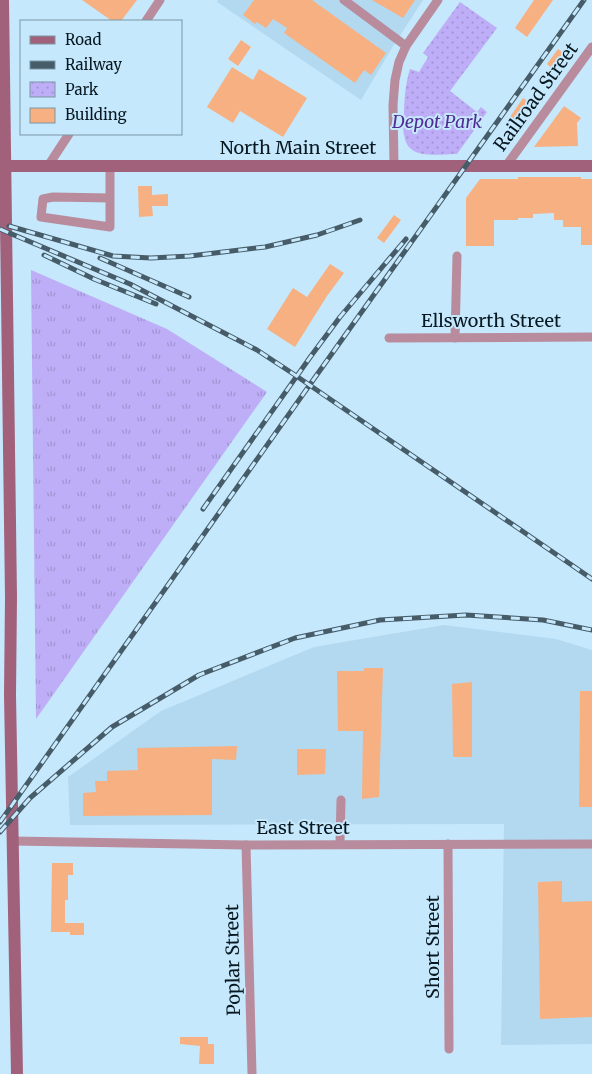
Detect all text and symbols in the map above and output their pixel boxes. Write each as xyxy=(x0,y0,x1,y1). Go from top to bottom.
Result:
legend xyxy=(20,20,182,135)
text: Road xyxy=(65,30,101,49)
street label: Railroad Street xyxy=(489,38,583,155)
text: Railway xyxy=(65,55,122,74)
text: Park xyxy=(65,80,99,99)
text: Building xyxy=(65,105,127,124)
park label: Depot Park xyxy=(391,110,482,133)
street label: North Main Street xyxy=(220,136,376,159)
street label: Ellsworth Street xyxy=(421,309,561,332)
street label: East Street xyxy=(256,816,350,839)
street label: Short Street xyxy=(421,895,444,999)
street label: Poplar Street xyxy=(220,904,245,1016)

